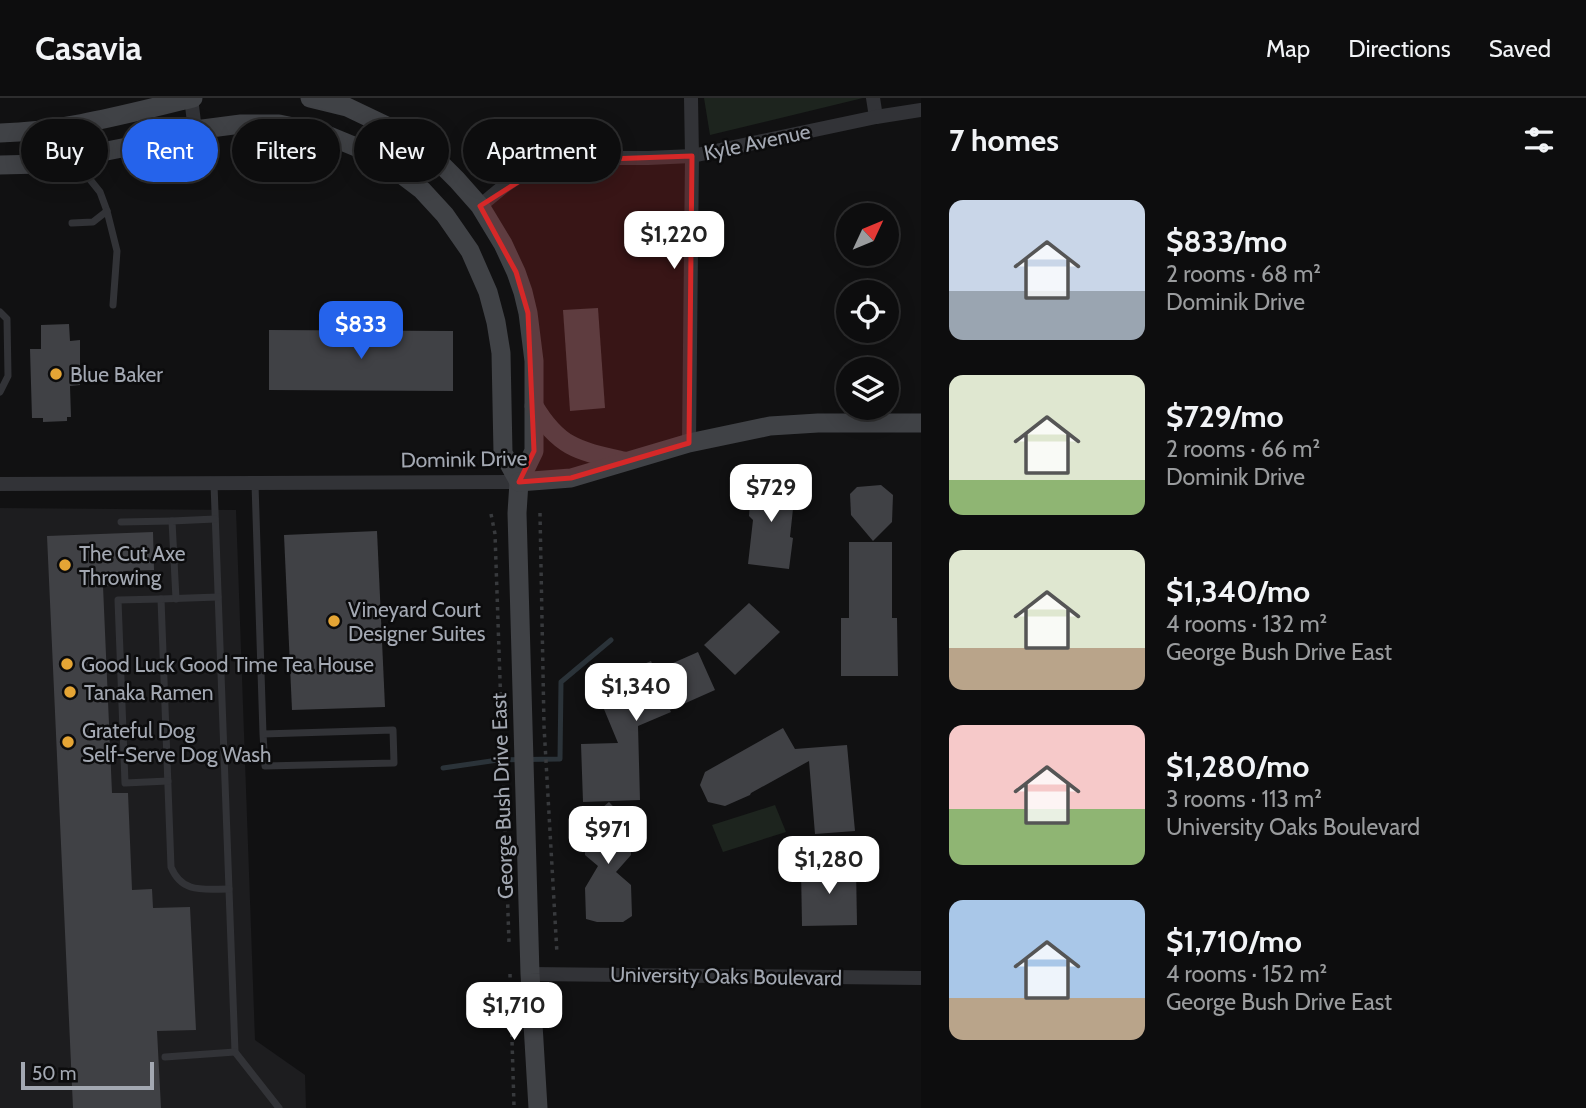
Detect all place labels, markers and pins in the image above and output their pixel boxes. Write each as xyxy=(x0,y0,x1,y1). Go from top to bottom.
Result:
pin: $1,220 xyxy=(617,212,731,271)
pin: $833 xyxy=(320,302,402,361)
place label: Blue Baker xyxy=(70,362,163,387)
marker: Blue Baker xyxy=(48,366,64,382)
pin: $729 xyxy=(730,464,812,524)
place label: The Cut Axe Throwing xyxy=(79,541,186,590)
marker: The Cut Axe Throwing xyxy=(57,557,73,573)
place label: Vineyard Court Designer Suites xyxy=(348,597,486,646)
marker: Vineyard Court Designer Suites xyxy=(326,613,342,629)
place label: Good Luck Good Time Tea House xyxy=(81,652,374,677)
marker: Good Luck Good Time Tea House xyxy=(59,656,75,672)
pin: $1,340 xyxy=(579,664,693,723)
place label: Tanaka Ramen xyxy=(84,680,213,705)
marker: Tanaka Ramen xyxy=(62,684,78,700)
place label: Grateful Dog Self-Serve Dog Wash xyxy=(82,718,271,767)
marker: Grateful Dog Self-Serve Dog Wash xyxy=(60,734,76,750)
pin: $971 xyxy=(567,806,649,866)
pin: $1,280 xyxy=(772,836,886,896)
pin: $1,710 xyxy=(457,982,571,1042)

